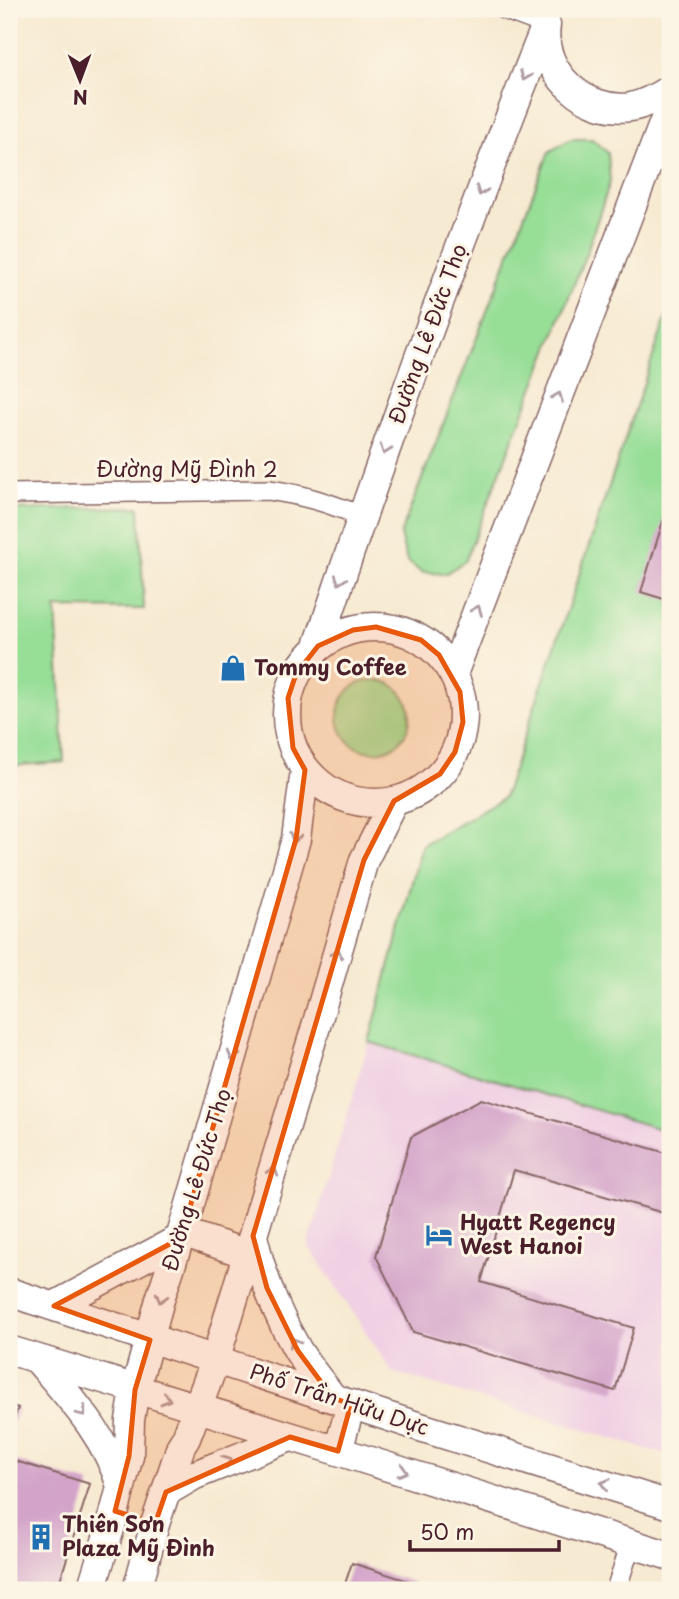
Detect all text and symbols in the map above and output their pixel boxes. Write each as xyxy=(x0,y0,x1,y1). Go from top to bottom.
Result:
north arrow xyxy=(46,46,116,116)
one-way arrow xyxy=(520,69,534,81)
text: N xyxy=(73,84,88,112)
one-way arrow xyxy=(475,184,489,196)
street label: Đường Lê Đức Thọ xyxy=(379,239,474,428)
one-way arrow xyxy=(550,392,564,404)
one-way arrow xyxy=(380,443,394,455)
street label: Đường Mỹ Đình 2 xyxy=(96,452,278,484)
one-way arrow xyxy=(334,574,348,586)
one-way arrow xyxy=(469,605,483,617)
place label: Tommy Coffee xyxy=(254,650,407,682)
shop icon: Tommy Coffee xyxy=(218,653,248,683)
one-way arrow xyxy=(289,832,304,844)
one-way arrow xyxy=(329,947,343,959)
one-way arrow xyxy=(227,1050,242,1062)
street label: Đường Lê Đức Thọ xyxy=(152,1084,238,1275)
one-way arrow xyxy=(264,1165,279,1177)
place label: Hyatt Regency West Hanoi xyxy=(460,1205,616,1261)
hotel icon: Hyatt Regency West Hanoi xyxy=(424,1220,454,1250)
one-way arrow xyxy=(155,1292,170,1304)
one-way arrow xyxy=(289,1337,302,1349)
street label: Phố Trần Hữu Dực xyxy=(246,1354,433,1442)
one-way arrow xyxy=(160,1391,172,1406)
one-way arrow xyxy=(73,1405,86,1417)
one-way arrow xyxy=(220,1456,232,1470)
one-way arrow xyxy=(397,1463,409,1478)
one-way arrow xyxy=(599,1478,611,1493)
place label: Thiên Sơn Plaza Mỹ Đình xyxy=(62,1507,215,1563)
scale bar xyxy=(410,1508,558,1552)
text: 50 m xyxy=(420,1515,474,1547)
building icon: Thiên Sơn Plaza Mỹ Đình xyxy=(26,1522,56,1552)

